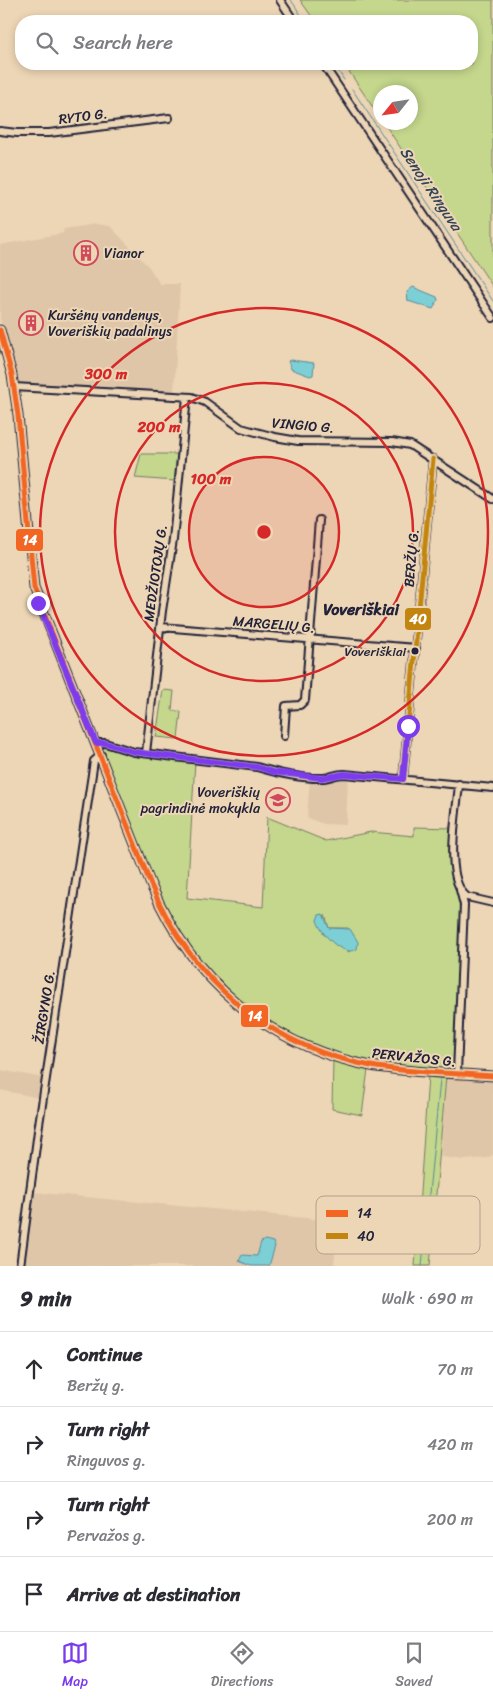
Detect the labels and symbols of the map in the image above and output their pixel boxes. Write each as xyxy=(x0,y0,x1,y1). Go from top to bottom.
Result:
north arrow xyxy=(373,85,418,130)
street label: RYTO G. xyxy=(57,101,109,132)
water label: Senoji Ringuva xyxy=(393,141,470,238)
building icon: Vianor xyxy=(73,240,99,266)
place label: Vianor xyxy=(104,241,145,266)
place label: Kuršėnų vandenys, Voveriškių padalinys xyxy=(48,303,172,344)
building icon: Kuršėnų vandenys, Voveriškių padalinys xyxy=(18,310,44,336)
text: 300 m xyxy=(84,361,128,387)
street label: VINGIO G. xyxy=(271,410,335,441)
text: 200 m xyxy=(136,414,181,440)
text: 100 m xyxy=(191,466,232,492)
street label: MEDŽIOTOJŲ G. xyxy=(136,523,175,623)
centre of rings xyxy=(255,523,273,541)
line badge: 14 xyxy=(15,528,44,552)
text: 14 xyxy=(23,528,38,553)
street label: BERŽŲ G. xyxy=(396,528,427,588)
route end xyxy=(27,592,50,615)
district label: Voveriškiai xyxy=(323,595,399,624)
line badge: 40 xyxy=(404,607,432,631)
text: 40 xyxy=(408,607,427,632)
street label: MARGELIŲ G. xyxy=(232,608,316,641)
place label: Voveriškiai xyxy=(345,640,406,663)
marker: Voveriškiai xyxy=(410,646,420,656)
route start xyxy=(397,715,420,738)
place label: Voveriškių pagrindinė mokykla xyxy=(140,780,261,821)
school or university icon: Voveriškių pagrindinė mokykla xyxy=(265,787,291,813)
street label: ŽIRGYNO G. xyxy=(26,968,63,1046)
line badge: 14 xyxy=(240,1004,269,1028)
text: 14 xyxy=(248,1004,263,1029)
street label: PERVAŽOS G. xyxy=(371,1041,457,1074)
legend xyxy=(316,1196,480,1254)
text: 14 xyxy=(357,1201,372,1226)
text: 40 xyxy=(357,1224,375,1249)

